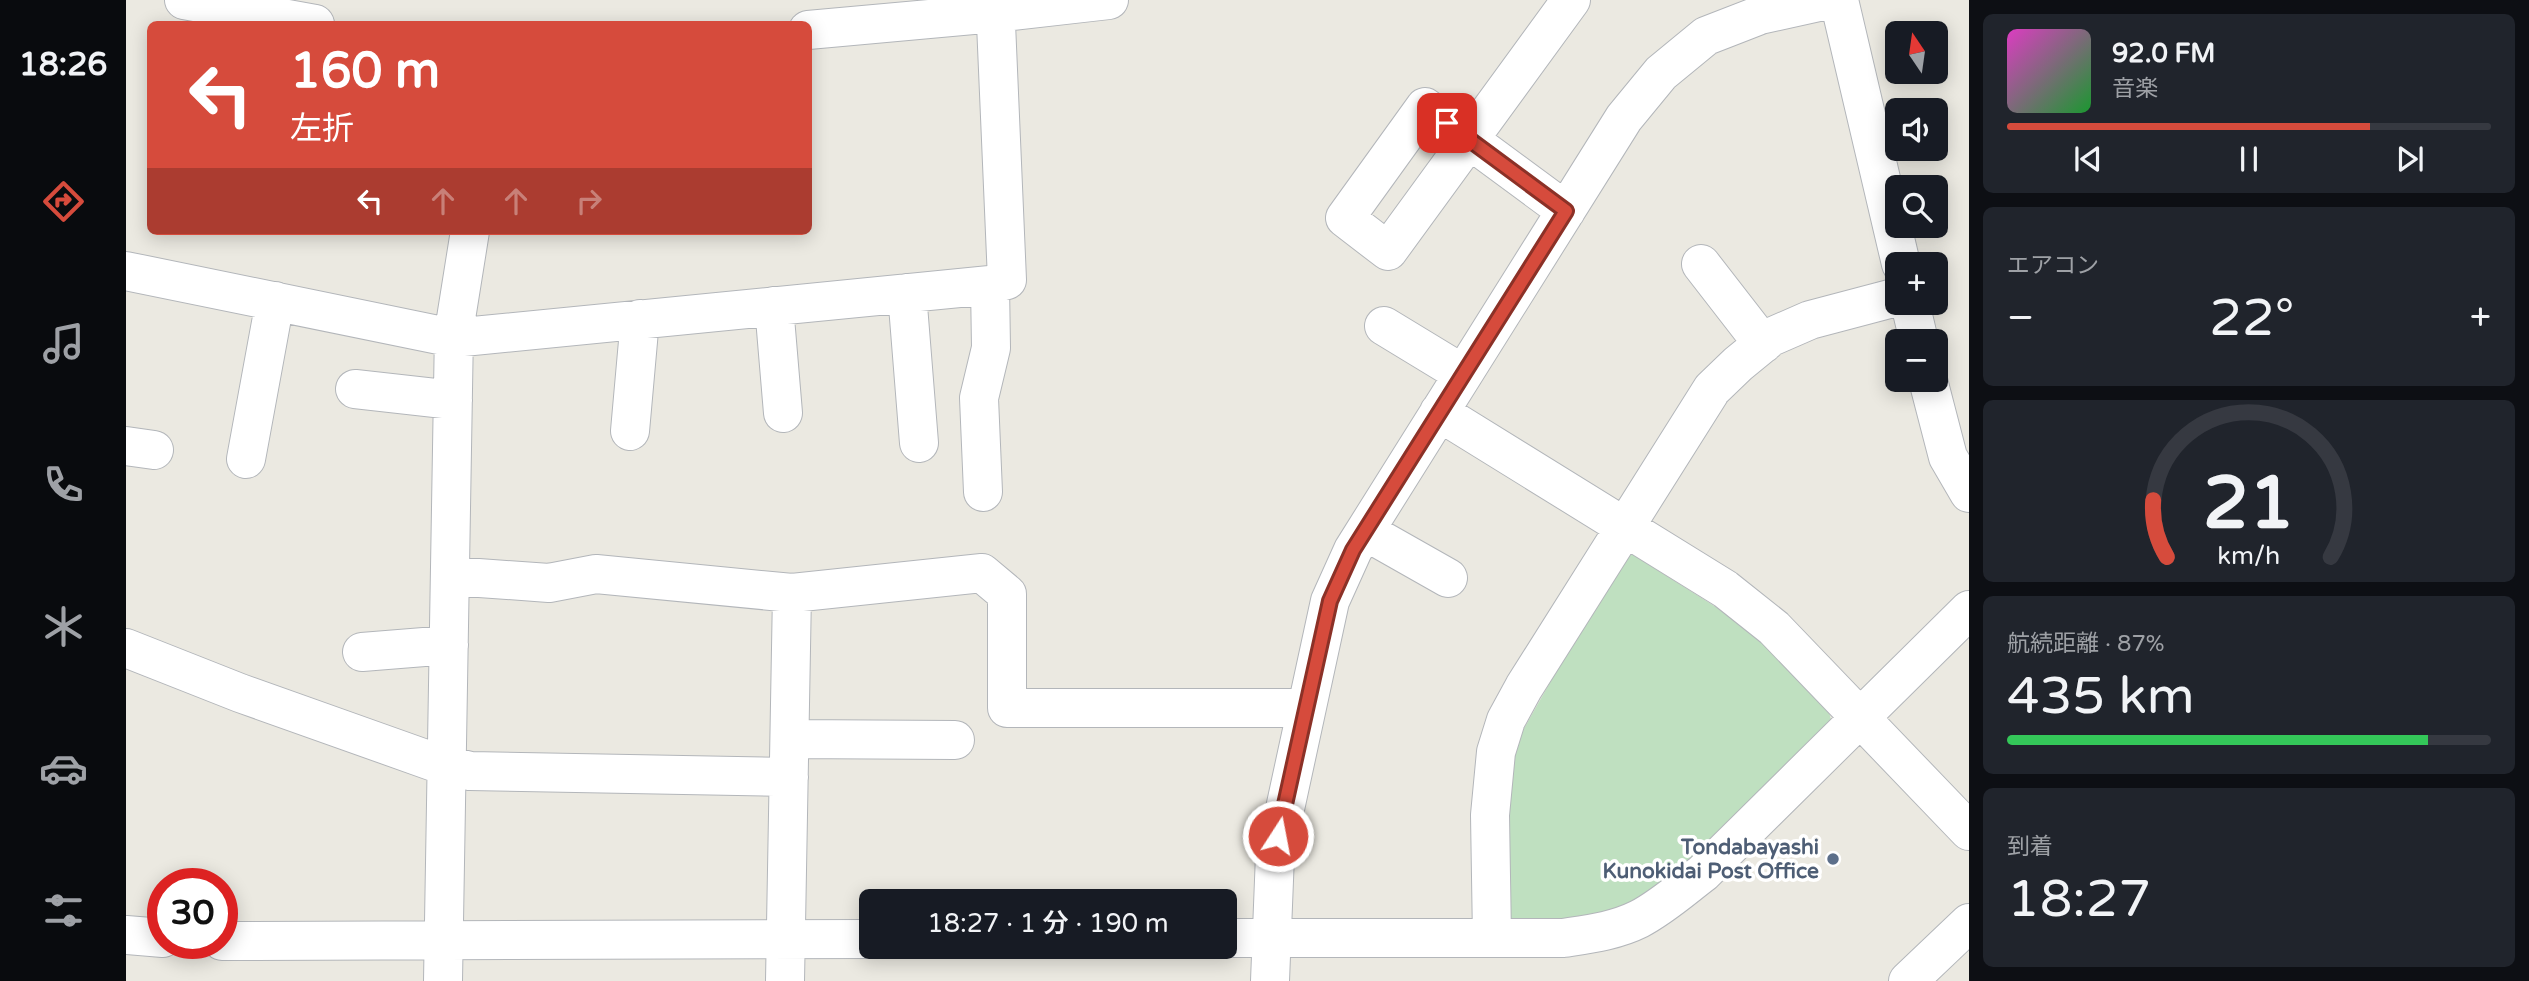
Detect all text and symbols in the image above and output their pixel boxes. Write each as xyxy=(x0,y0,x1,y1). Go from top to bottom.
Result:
north arrow xyxy=(1885,21,1948,84)
map controls xyxy=(1885,21,1948,392)
text: 92.0 FM xyxy=(2112,38,2215,69)
text: 160 m xyxy=(290,42,440,101)
text: 18:26 xyxy=(19,46,107,84)
icon: left xyxy=(175,49,266,140)
text: 音楽 xyxy=(2112,75,2158,103)
pin xyxy=(1417,93,1477,153)
button: sound xyxy=(1885,98,1948,161)
icon: arrive xyxy=(1428,104,1466,142)
text: 左折 xyxy=(290,110,354,148)
icon: previous xyxy=(2069,140,2107,178)
icon: pause xyxy=(2230,140,2268,178)
icon: next xyxy=(2391,140,2429,178)
button: search xyxy=(1885,175,1948,238)
icon: directions xyxy=(39,177,88,226)
icon: left xyxy=(351,182,389,220)
icon: ahead xyxy=(424,182,462,220)
icon: ahead xyxy=(497,182,535,220)
icon: right xyxy=(570,182,608,220)
button: + xyxy=(1885,252,1948,315)
text: エアコン xyxy=(2007,252,2099,280)
text: 22° xyxy=(2209,287,2294,350)
text: − xyxy=(2007,295,2034,341)
text: + xyxy=(2470,295,2491,341)
icon: music xyxy=(39,319,88,368)
button: − xyxy=(1885,329,1948,392)
icon: phone xyxy=(39,460,88,509)
text: 21 xyxy=(2203,460,2295,548)
text: km/h xyxy=(2218,540,2280,570)
icon: climate xyxy=(39,602,88,651)
text: 航続距離 · 87% xyxy=(2007,630,2165,658)
text: 435 km xyxy=(2007,665,2195,728)
icon: car xyxy=(39,744,88,793)
position arrow xyxy=(1241,799,1315,873)
text: 到着 xyxy=(2007,833,2053,861)
place label: Tondabayashi Kunokidai Post Office xyxy=(1602,835,1819,884)
marker: Tondabayashi Kunokidai Post Office xyxy=(1825,851,1841,867)
speed limit sign: 30 xyxy=(147,868,238,959)
text: 18:27 xyxy=(2007,868,2151,931)
icon: filters xyxy=(39,886,88,935)
text: 18:27 · 1 分 · 190 m xyxy=(927,908,1169,939)

